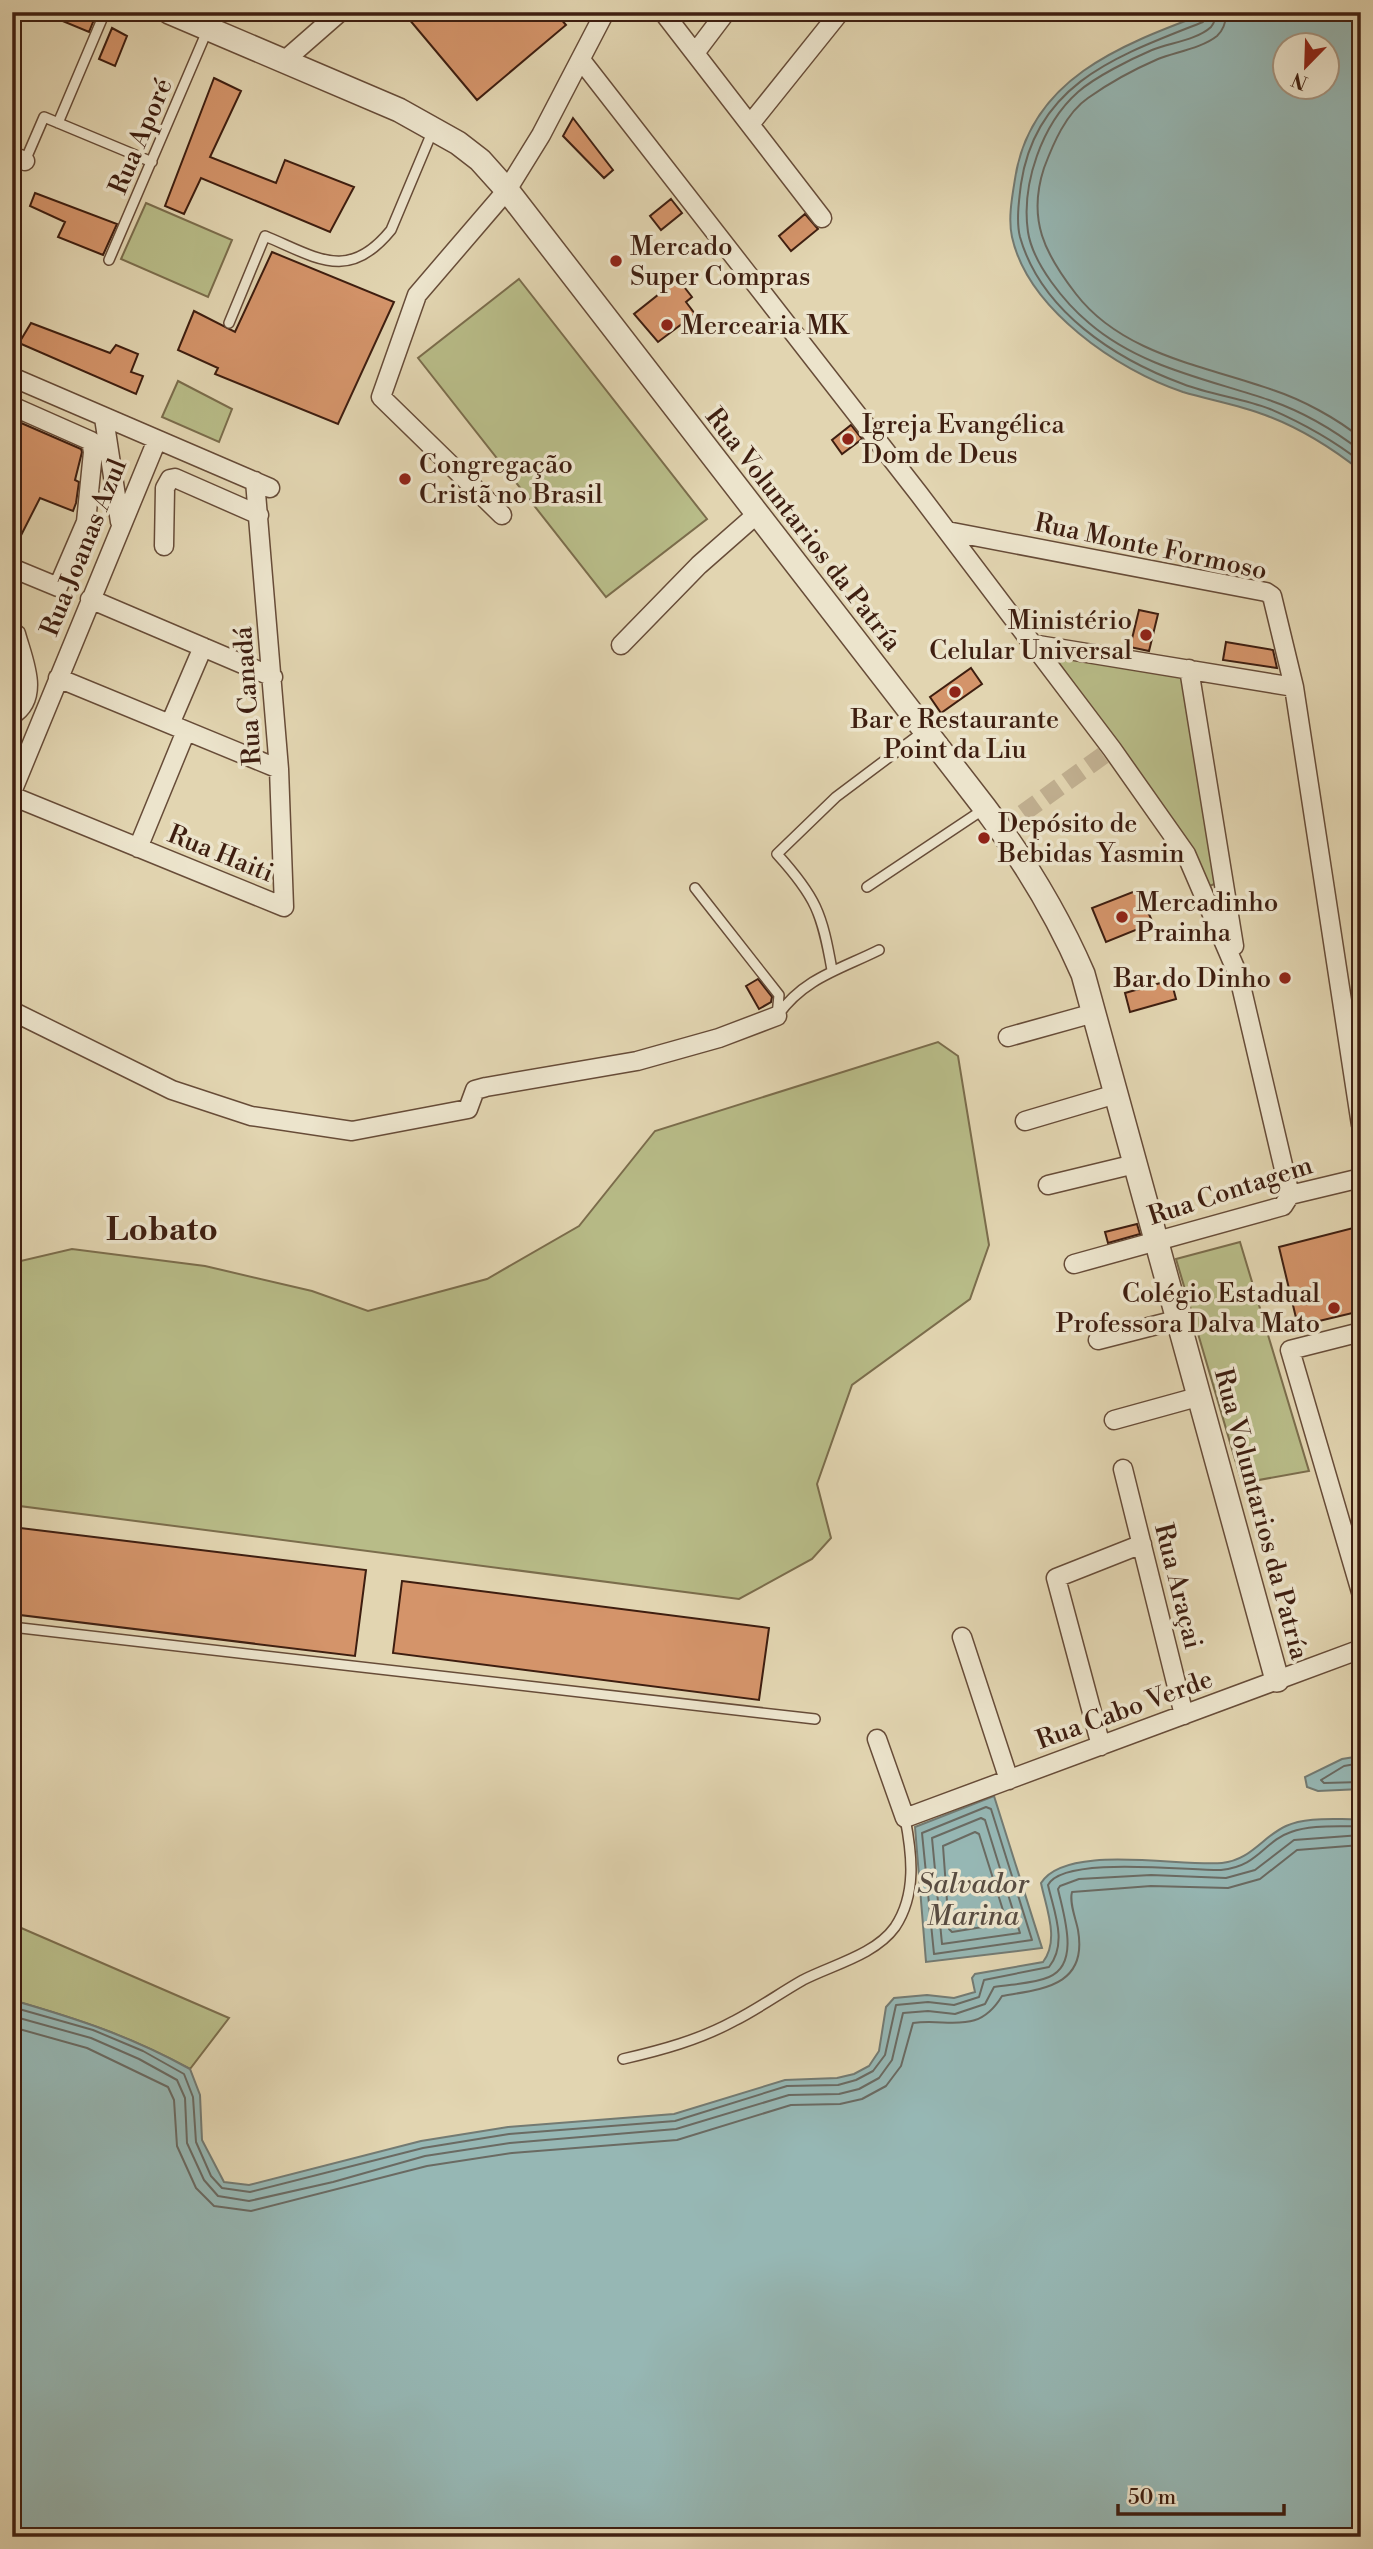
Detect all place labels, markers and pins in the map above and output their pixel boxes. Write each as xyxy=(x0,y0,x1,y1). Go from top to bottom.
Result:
place label: Mercado Super Compras xyxy=(630,231,810,293)
marker: Mercado Super Compras xyxy=(608,253,624,269)
place label: Mercearia MK xyxy=(681,310,850,342)
marker: Mercearia MK xyxy=(659,317,675,333)
place label: Igreja Evangélica Dom de Deus xyxy=(862,409,1066,471)
marker: Igreja Evangélica Dom de Deus xyxy=(840,431,856,447)
place label: Congregação Cristã no Brasil xyxy=(419,449,603,511)
marker: Congregação Cristã no Brasil xyxy=(397,471,413,487)
place label: Ministério Celular Universal xyxy=(929,605,1132,667)
marker: Ministério Celular Universal xyxy=(1138,627,1154,643)
marker: Bar e Restaurante Point da Liu xyxy=(947,684,963,700)
place label: Bar e Restaurante Point da Liu xyxy=(850,704,1059,766)
place label: Depósito de Bebidas Yasmin xyxy=(997,808,1185,870)
marker: Depósito de Bebidas Yasmin xyxy=(976,830,992,846)
place label: Mercadinho Prainha xyxy=(1136,887,1278,949)
marker: Mercadinho Prainha xyxy=(1114,909,1130,925)
place label: Bar do Dinho xyxy=(1113,963,1271,995)
marker: Bar do Dinho xyxy=(1277,970,1293,986)
place label: Colégio Estadual Professora Dalva Mato xyxy=(1056,1278,1320,1340)
marker: Colégio Estadual Professora Dalva Mato xyxy=(1326,1300,1342,1316)

